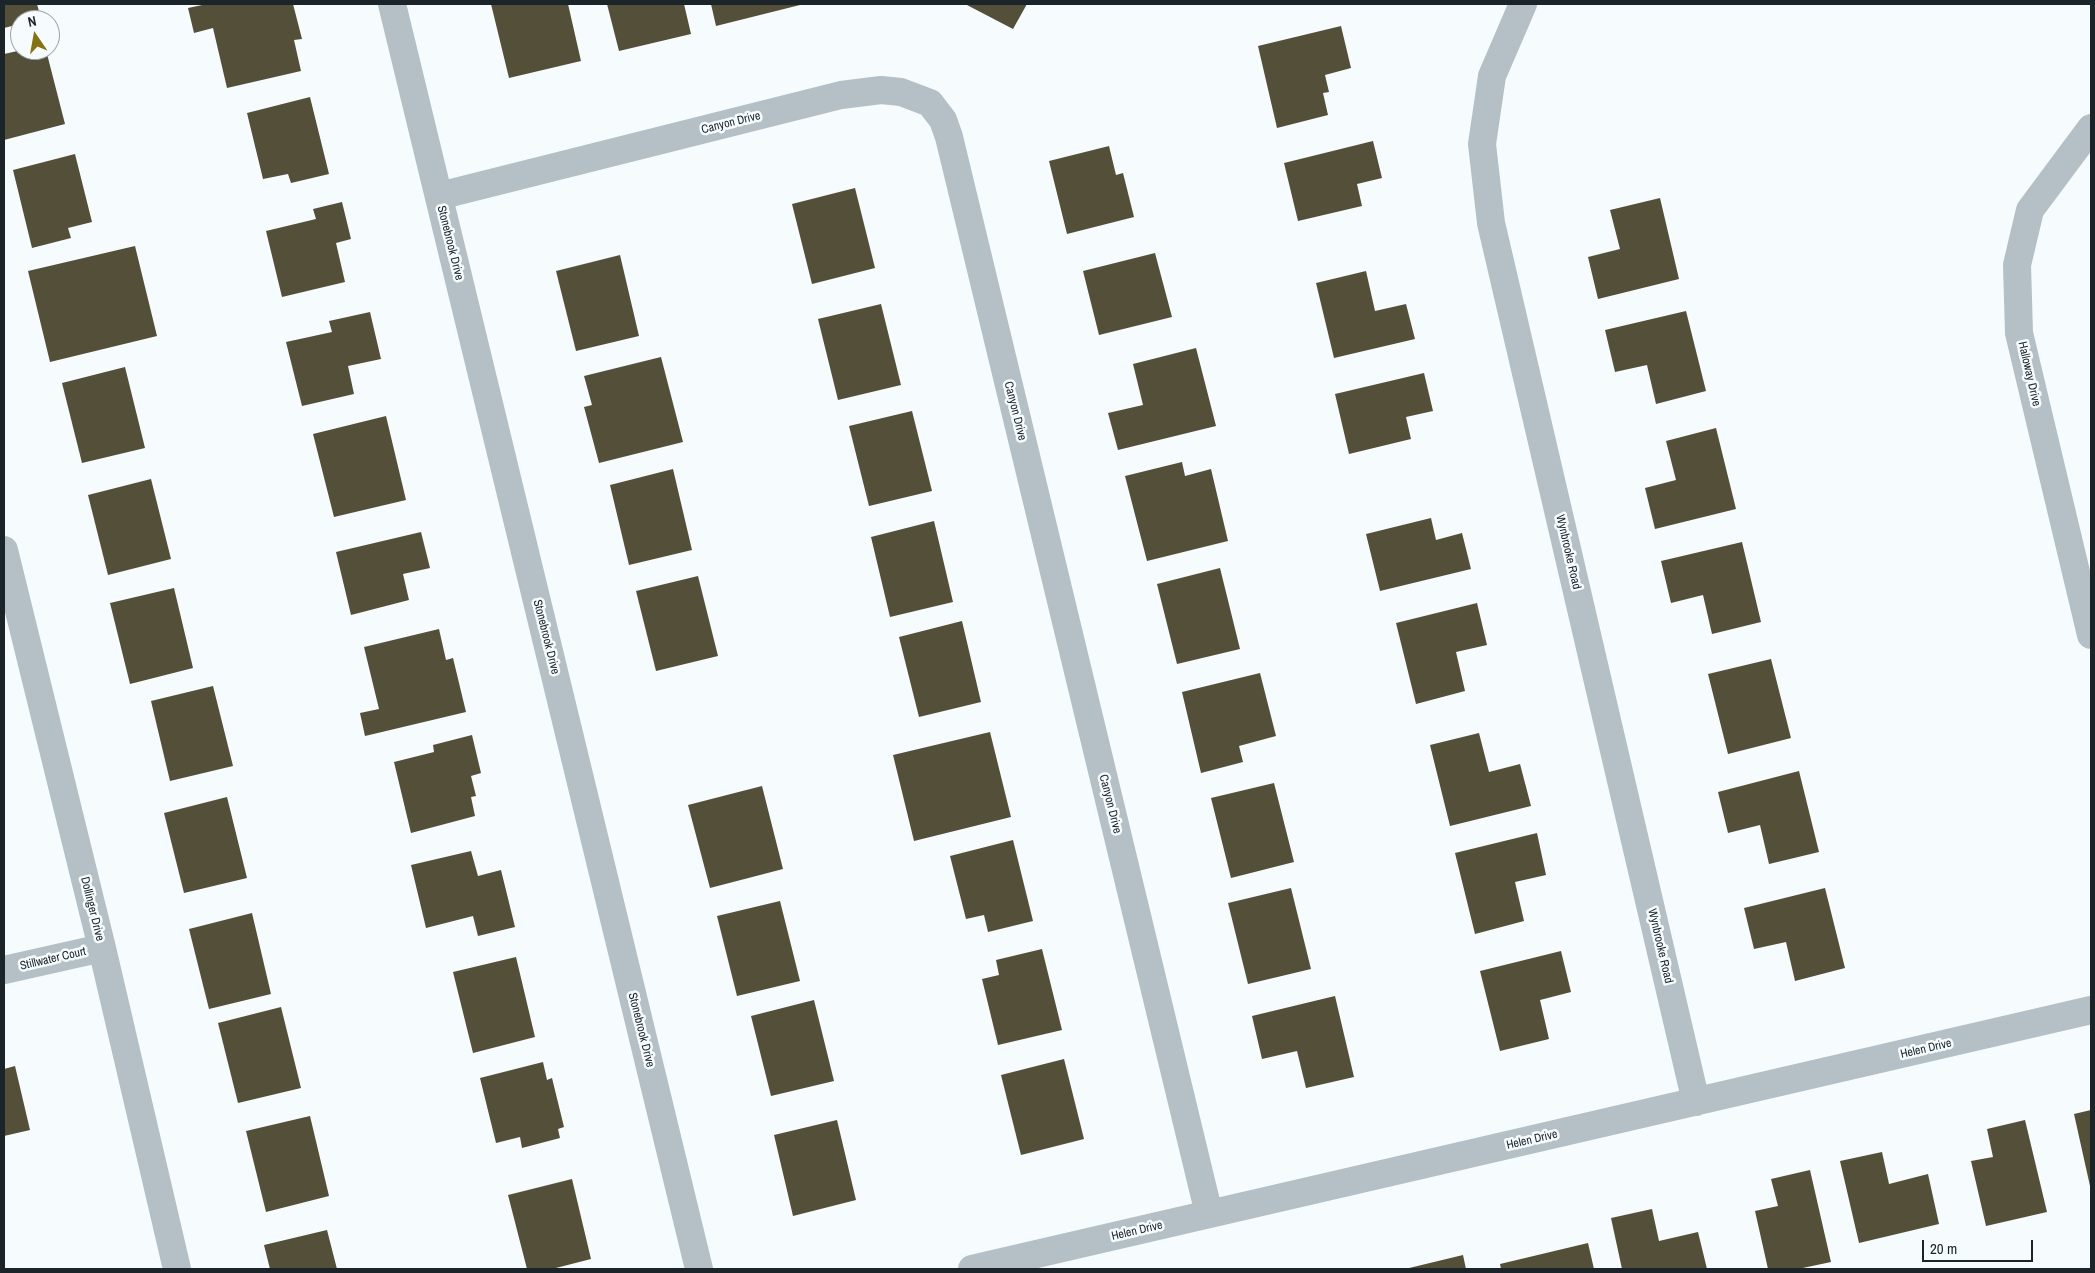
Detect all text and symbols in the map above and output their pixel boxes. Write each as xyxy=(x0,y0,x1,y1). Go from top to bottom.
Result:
north arrow xyxy=(10,10,60,60)
text: N xyxy=(26,12,38,31)
street label: Canyon Drive xyxy=(700,109,762,137)
street label: Stonebrook Drive xyxy=(434,204,466,282)
street label: Halloway Drive xyxy=(2015,340,2043,408)
street label: Canyon Drive xyxy=(1001,380,1029,442)
street label: Wynbrooke Road xyxy=(1552,513,1584,591)
street label: Stonebrook Drive xyxy=(530,598,562,676)
street label: Canyon Drive xyxy=(1096,773,1124,835)
street label: Dollinger Drive xyxy=(77,875,107,943)
street label: Wynbrooke Road xyxy=(1644,907,1676,985)
street label: Stillwater Court xyxy=(19,944,87,974)
street label: Stonebrook Drive xyxy=(625,991,657,1069)
street label: Helen Drive xyxy=(1899,1036,1953,1062)
street label: Helen Drive xyxy=(1505,1127,1559,1153)
street label: Helen Drive xyxy=(1110,1218,1164,1244)
scale bar xyxy=(1925,1230,2036,1262)
text: 20 m xyxy=(1930,1238,1957,1259)

